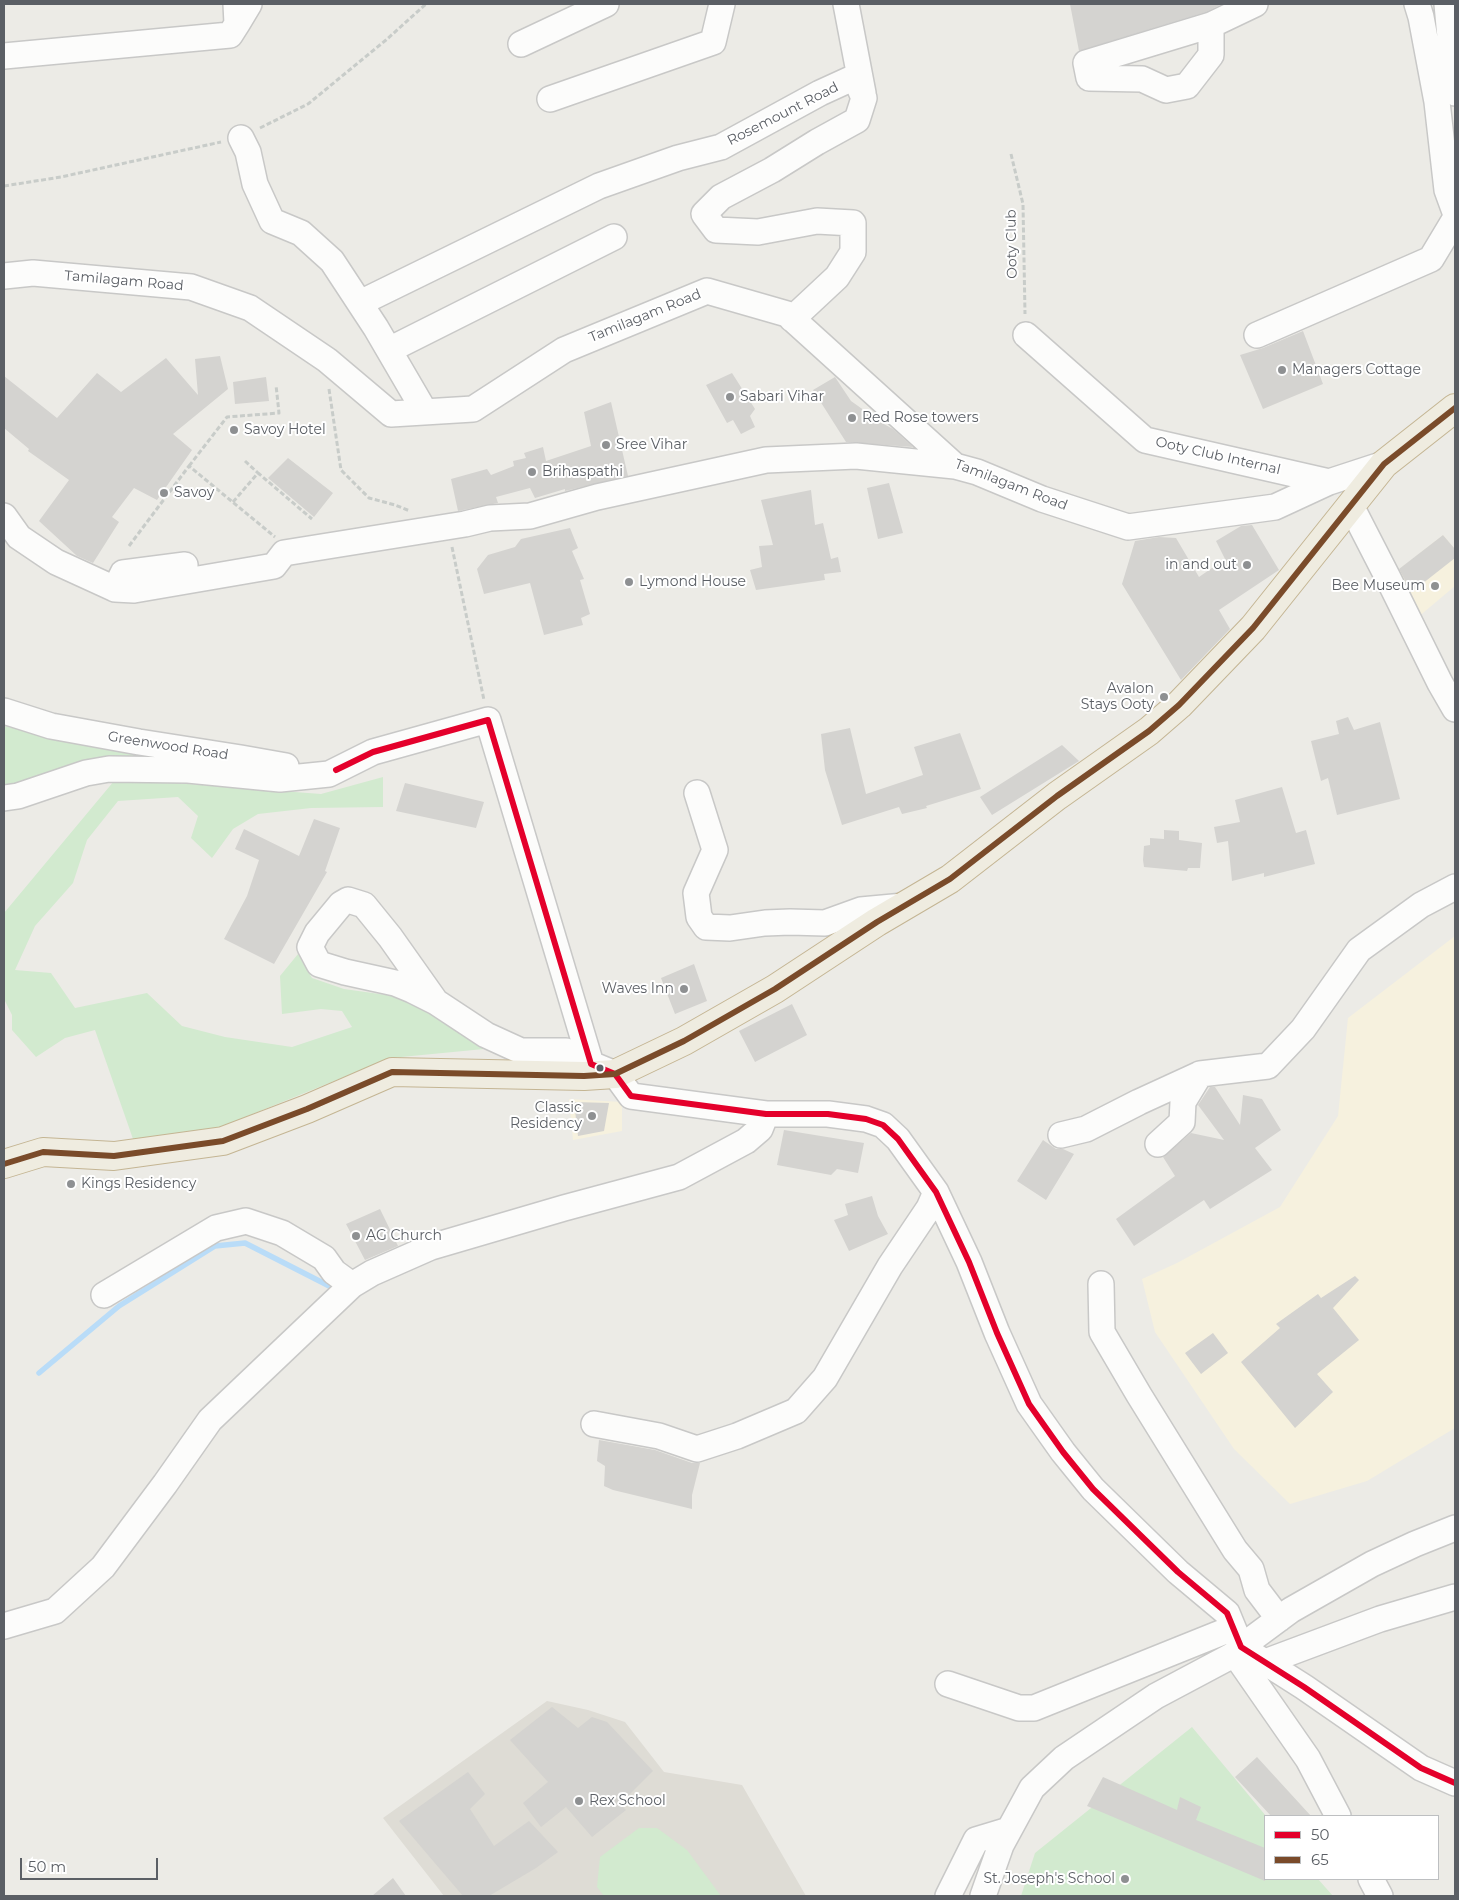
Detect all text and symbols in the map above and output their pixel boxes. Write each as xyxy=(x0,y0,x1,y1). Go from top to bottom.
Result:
street label: Rosemount Road xyxy=(725,79,841,149)
street label: Ooty Club xyxy=(1003,209,1021,279)
street label: Tamilagam Road xyxy=(64,267,184,295)
street label: Tamilagam Road xyxy=(586,286,704,346)
place label: Managers Cottage xyxy=(1292,362,1421,378)
marker: Managers Cottage xyxy=(1276,364,1288,376)
place label: Sabari Vihar xyxy=(740,389,824,405)
marker: Sabari Vihar xyxy=(724,391,736,403)
place label: Red Rose towers xyxy=(862,410,979,426)
marker: Red Rose towers xyxy=(846,412,858,424)
place label: Savoy Hotel xyxy=(244,422,326,438)
marker: Savoy Hotel xyxy=(228,424,240,436)
street label: Ooty Club Internal xyxy=(1154,433,1282,479)
place label: Sree Vihar xyxy=(616,437,687,453)
marker: Sree Vihar xyxy=(600,439,612,451)
street label: Tamilagam Road xyxy=(952,456,1070,514)
place label: Brihaspathi xyxy=(542,464,623,480)
marker: Brihaspathi xyxy=(526,466,538,478)
place label: Savoy xyxy=(174,485,214,501)
marker: Savoy xyxy=(158,487,170,499)
place label: in and out xyxy=(1165,557,1237,573)
marker: in and out xyxy=(1241,559,1253,571)
place label: Lymond House xyxy=(639,574,746,590)
marker: Lymond House xyxy=(623,576,635,588)
place label: Bee Museum xyxy=(1332,578,1425,594)
marker: Bee Museum xyxy=(1429,580,1441,592)
place label: Avalon Stays Ooty xyxy=(1081,681,1154,714)
marker: Avalon Stays Ooty xyxy=(1158,691,1170,703)
street label: Greenwood Road xyxy=(106,728,230,764)
place label: Waves Inn xyxy=(602,981,674,997)
marker: Waves Inn xyxy=(678,983,690,995)
unlabelled marker xyxy=(595,1063,605,1073)
place label: Classic Residency xyxy=(510,1100,582,1132)
marker: Classic Residency xyxy=(586,1110,598,1122)
place label: Kings Residency xyxy=(81,1176,196,1192)
marker: Kings Residency xyxy=(65,1178,77,1190)
place label: AG Church xyxy=(366,1228,442,1244)
marker: AG Church xyxy=(350,1230,362,1242)
place label: Rex School xyxy=(589,1793,666,1809)
marker: Rex School xyxy=(573,1795,585,1807)
legend xyxy=(1264,1815,1439,1880)
text: 50 xyxy=(1311,1825,1329,1844)
scale bar xyxy=(22,1848,160,1880)
text: 65 xyxy=(1311,1850,1329,1869)
text: 50 m xyxy=(28,1857,66,1876)
place label: St. Joseph's School xyxy=(983,1871,1115,1887)
marker: St. Joseph's School xyxy=(1119,1873,1131,1885)

